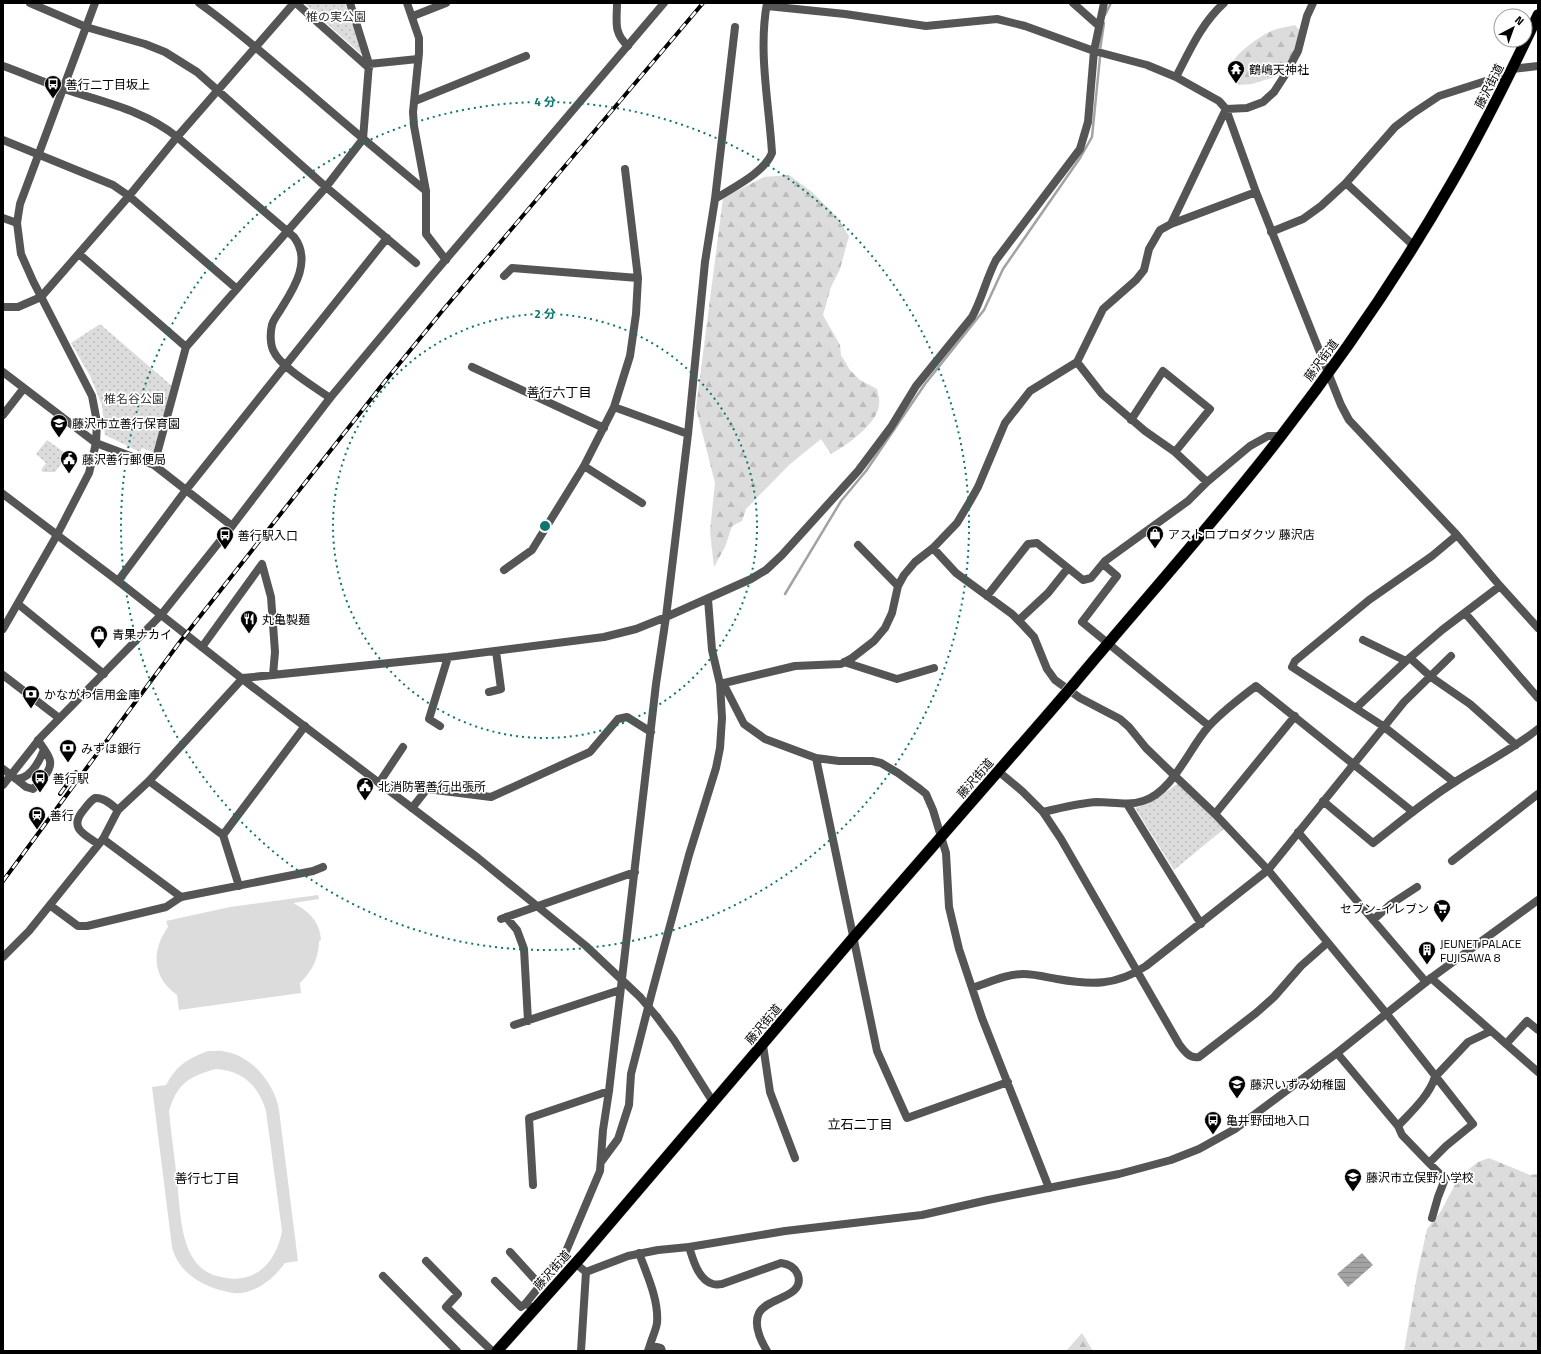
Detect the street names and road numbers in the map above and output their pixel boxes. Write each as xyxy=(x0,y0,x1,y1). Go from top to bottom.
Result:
street label: 藤沢街道 xyxy=(1470,60,1508,112)
street label: 藤沢街道 xyxy=(1299,335,1343,385)
street label: 藤沢街道 xyxy=(952,754,998,802)
street label: 藤沢街道 xyxy=(740,1000,786,1048)
street label: 藤沢街道 xyxy=(529,1246,575,1294)

